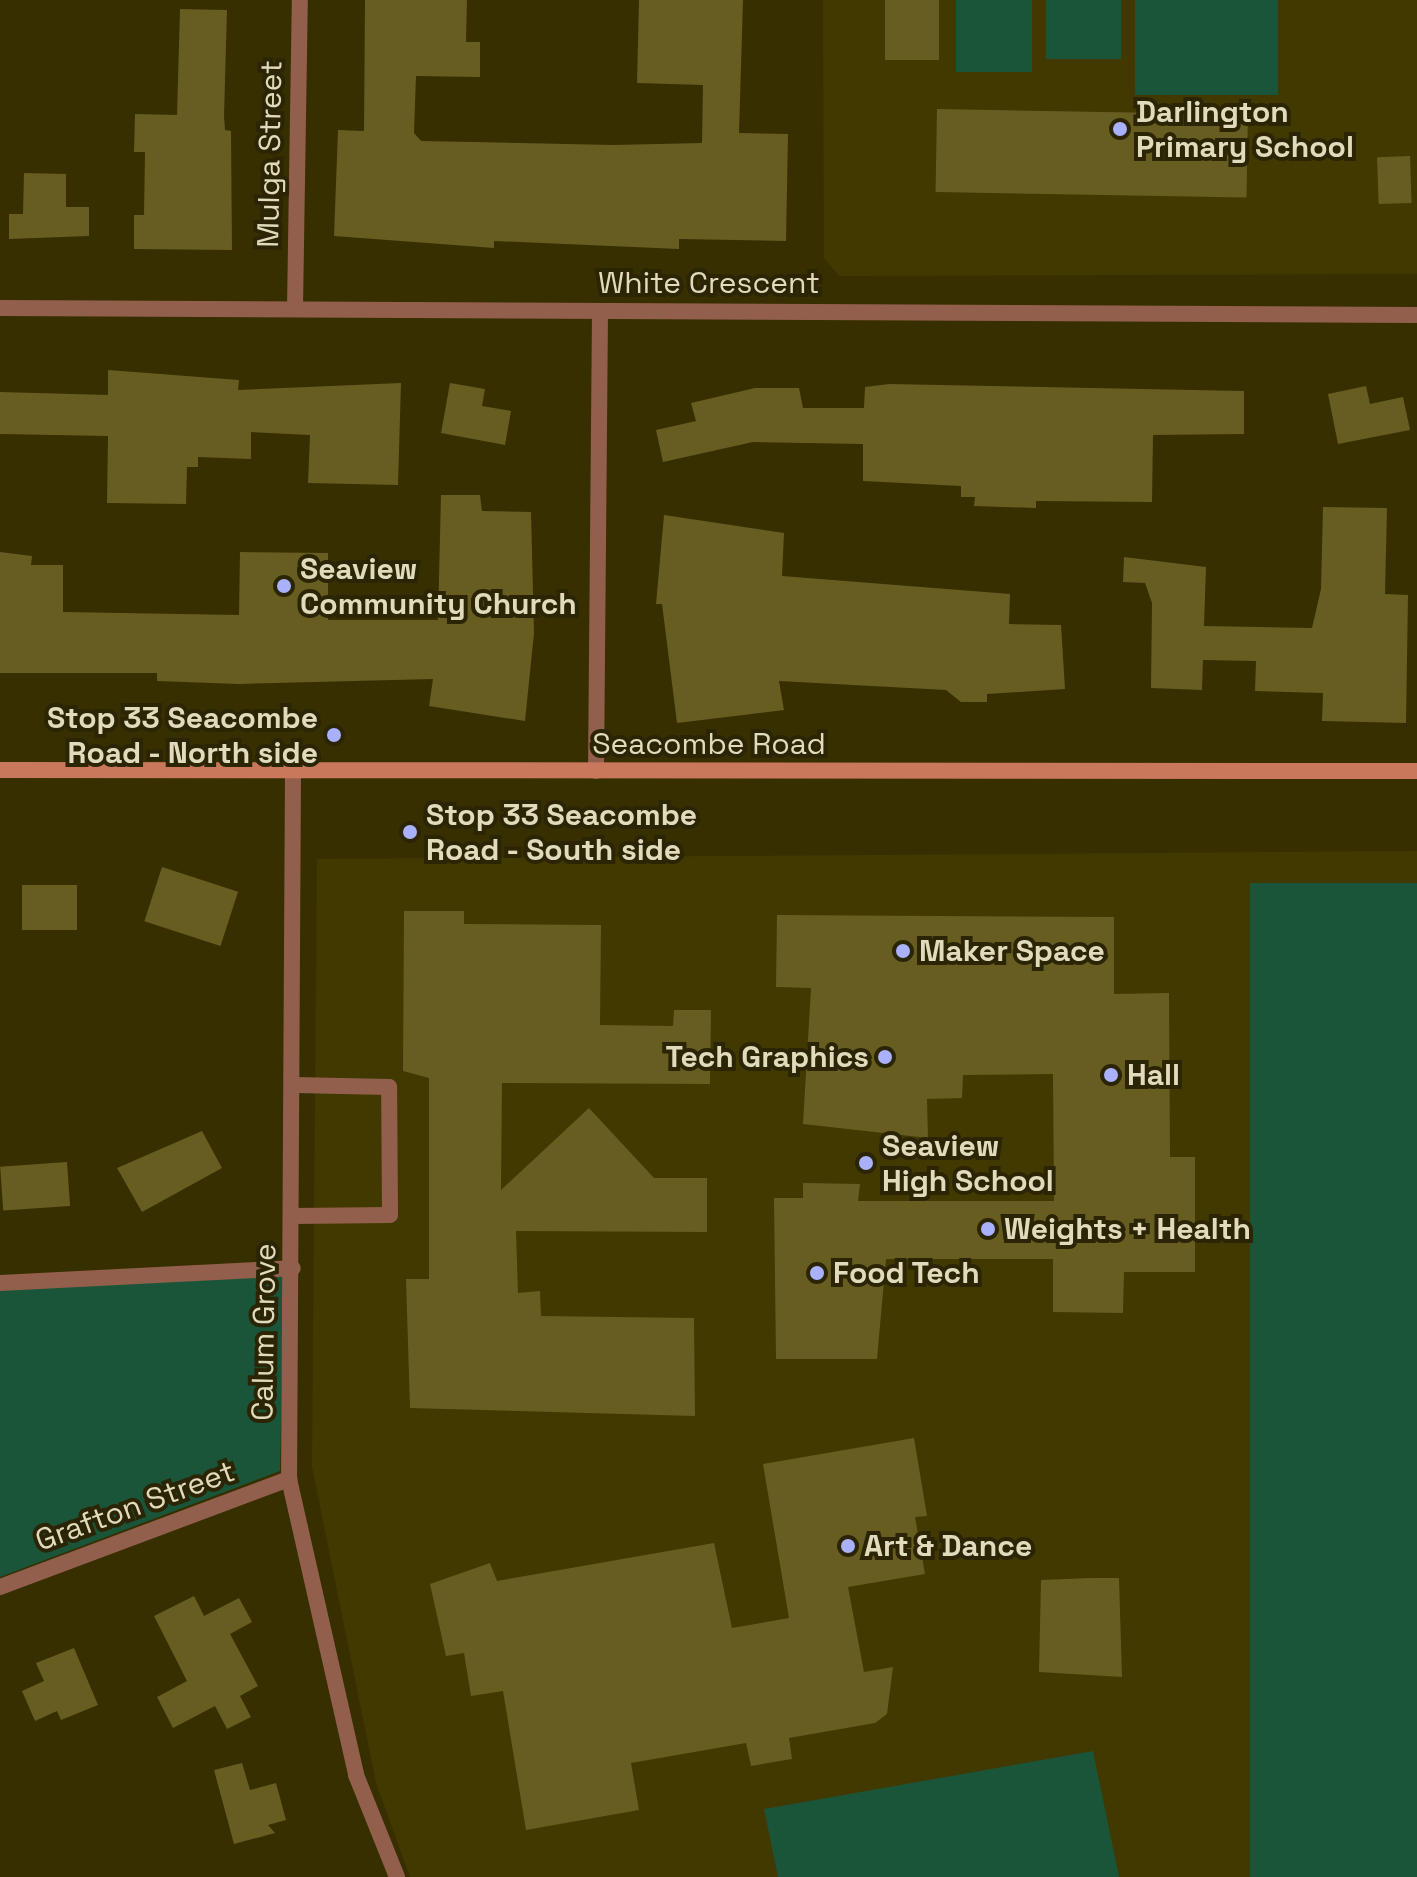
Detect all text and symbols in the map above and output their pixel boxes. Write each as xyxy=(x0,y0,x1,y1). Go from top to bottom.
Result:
street label: Mulga Street xyxy=(250,60,290,248)
place label: Darlington Primary School xyxy=(1136,94,1354,164)
marker: Darlington Primary School xyxy=(1111,120,1129,138)
street label: White Crescent xyxy=(598,265,820,301)
place label: Seaview Community Church xyxy=(300,551,577,622)
marker: Seaview Community Church xyxy=(275,577,293,595)
place label: Stop 33 Seacombe Road - North side xyxy=(47,700,318,770)
marker: Stop 33 Seacombe Road - North side xyxy=(325,726,343,744)
street label: Seacombe Road xyxy=(592,726,826,762)
place label: Stop 33 Seacombe Road - South side xyxy=(426,797,697,868)
marker: Stop 33 Seacombe Road - South side xyxy=(401,823,419,841)
place label: Maker Space xyxy=(919,933,1105,969)
marker: Maker Space xyxy=(894,942,912,960)
place label: Tech Graphics xyxy=(666,1039,869,1075)
marker: Tech Graphics xyxy=(876,1048,894,1066)
place label: Hall xyxy=(1127,1057,1180,1093)
marker: Hall xyxy=(1102,1066,1120,1084)
place label: Seaview High School xyxy=(882,1128,1054,1198)
marker: Seaview High School xyxy=(857,1154,875,1172)
place label: Weights + Health xyxy=(1004,1211,1251,1247)
marker: Weights + Health xyxy=(979,1220,997,1238)
street label: Calum Grove xyxy=(244,1243,284,1421)
place label: Food Tech xyxy=(833,1255,981,1291)
marker: Food Tech xyxy=(808,1264,826,1282)
street label: Grafton Street xyxy=(31,1453,239,1559)
place label: Art & Dance xyxy=(864,1528,1032,1564)
marker: Art & Dance xyxy=(839,1537,857,1555)

